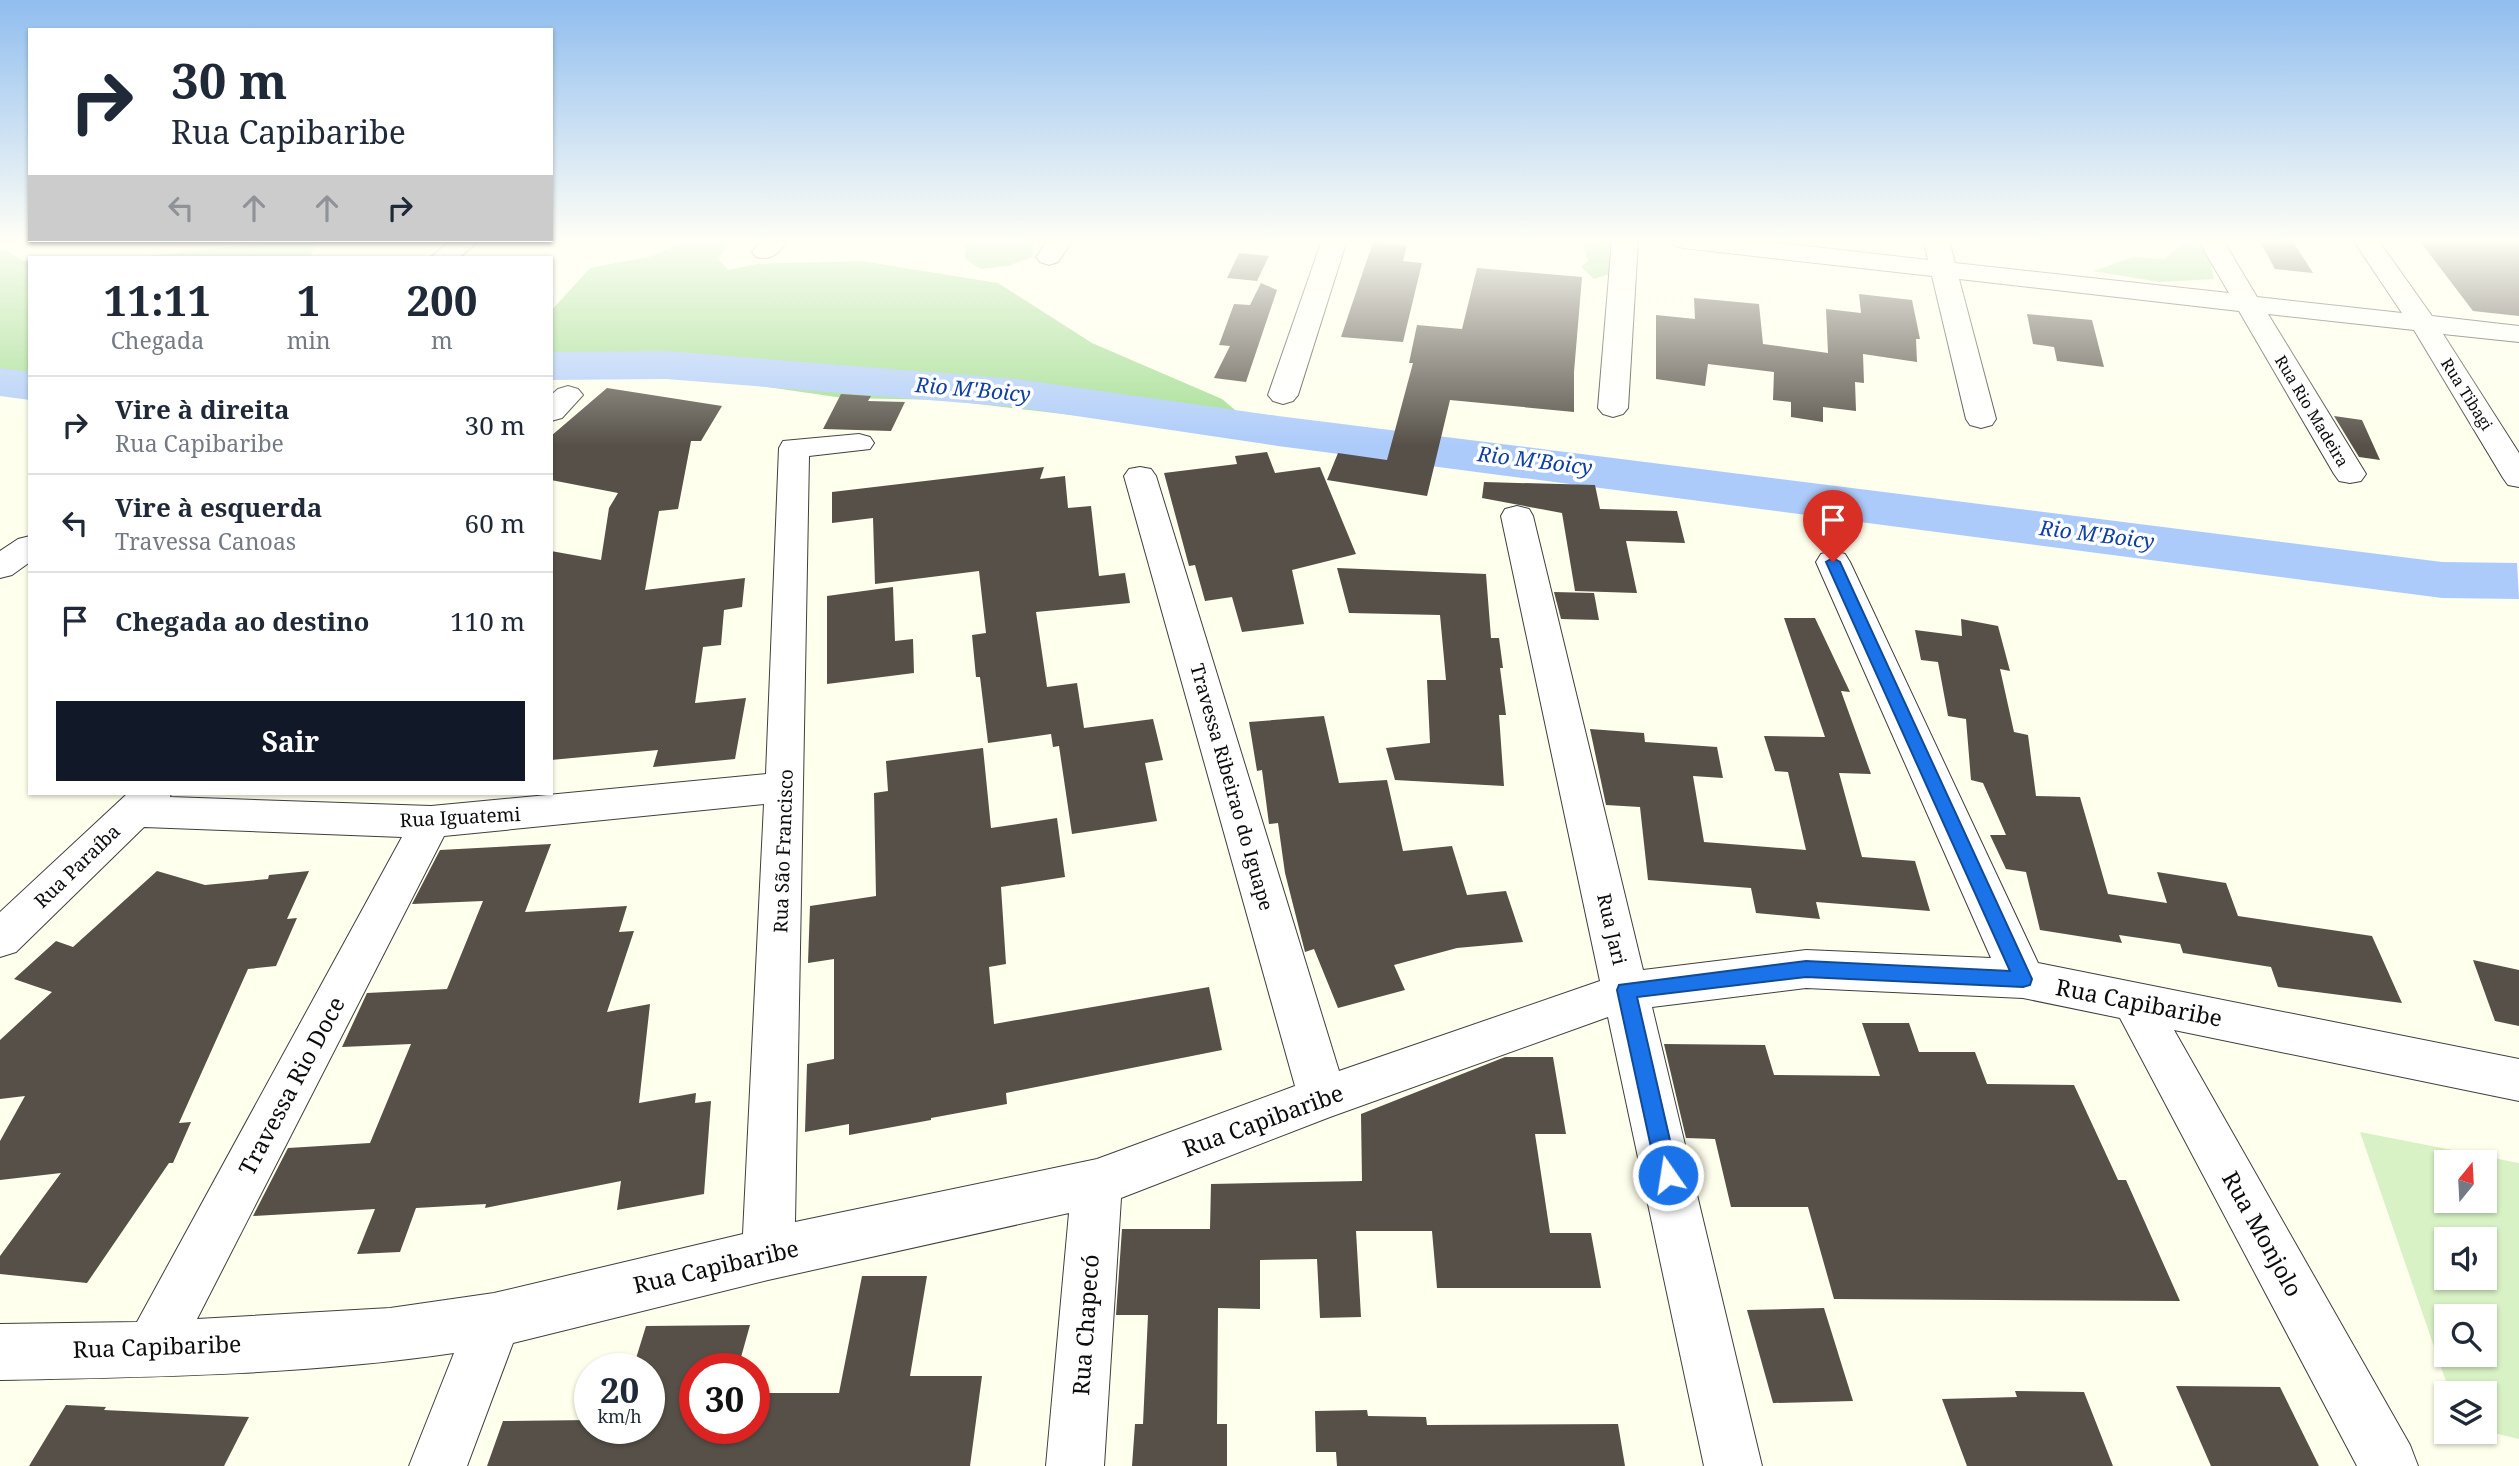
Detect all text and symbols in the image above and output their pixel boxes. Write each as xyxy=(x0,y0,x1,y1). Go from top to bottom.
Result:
text: 30 m xyxy=(171,47,287,113)
icon: right xyxy=(56,56,147,147)
text: Rua Capibaribe xyxy=(171,110,406,153)
icon: left xyxy=(162,189,200,227)
icon: ahead xyxy=(235,189,273,227)
icon: ahead xyxy=(308,189,346,227)
icon: right xyxy=(381,189,419,227)
text: 11:11 xyxy=(104,271,211,328)
text: 1 xyxy=(297,271,321,328)
text: 200 xyxy=(406,271,477,328)
text: Chegada xyxy=(111,324,204,356)
text: min xyxy=(287,324,331,356)
text: m xyxy=(431,324,453,356)
street label: Rua Rio Madeira xyxy=(2270,351,2354,471)
street label: Rua Tibagi xyxy=(2436,354,2498,434)
water label: Rio M'Boicy xyxy=(913,370,1032,408)
text: Vire à direita xyxy=(115,391,290,427)
icon: right xyxy=(56,406,94,444)
text: 30 m xyxy=(465,407,525,443)
text: Rua Capibaribe xyxy=(115,427,284,459)
water label: Rio M'Boicy xyxy=(1475,439,1594,481)
text: Vire à esquerda xyxy=(115,489,322,525)
pin xyxy=(1803,490,1863,562)
icon: arrive xyxy=(1814,501,1852,539)
icon: left xyxy=(56,504,94,542)
text: 60 m xyxy=(465,505,525,541)
water label: Rio M'Boicy xyxy=(2037,513,2156,555)
text: Travessa Canoas xyxy=(115,525,296,557)
icon: arrive xyxy=(56,602,94,640)
text: Chegada ao destino xyxy=(115,603,370,639)
text: 110 m xyxy=(450,603,525,639)
street label: Travessa Ribeirao do Iguape xyxy=(1184,660,1280,914)
button: Sair xyxy=(56,701,525,781)
street label: Rua São Francisco xyxy=(767,769,799,933)
street label: Rua Iguatemi xyxy=(399,801,521,833)
street label: Rua Paraíba xyxy=(28,818,126,914)
street label: Rua Jari xyxy=(1591,891,1633,967)
street label: Rua Capibaribe xyxy=(2053,970,2225,1034)
street label: Travessa Rio Doce xyxy=(231,991,352,1180)
street label: Rua Capibaribe xyxy=(1178,1076,1347,1164)
position arrow xyxy=(1631,1138,1705,1212)
north arrow xyxy=(2434,1150,2497,1213)
map controls xyxy=(2434,1150,2497,1444)
street label: Rua Monjolo xyxy=(2215,1165,2311,1302)
button: sound xyxy=(2434,1227,2497,1290)
street label: Rua Capibaribe xyxy=(630,1231,802,1301)
street label: Rua Chapecó xyxy=(1064,1253,1106,1397)
button: search xyxy=(2434,1304,2497,1367)
street label: Rua Capibaribe xyxy=(72,1327,242,1365)
speed limit sign: 30 xyxy=(679,1353,770,1444)
text: 20 xyxy=(600,1366,639,1413)
button: layers xyxy=(2434,1381,2497,1444)
text: km/h xyxy=(597,1404,642,1428)

